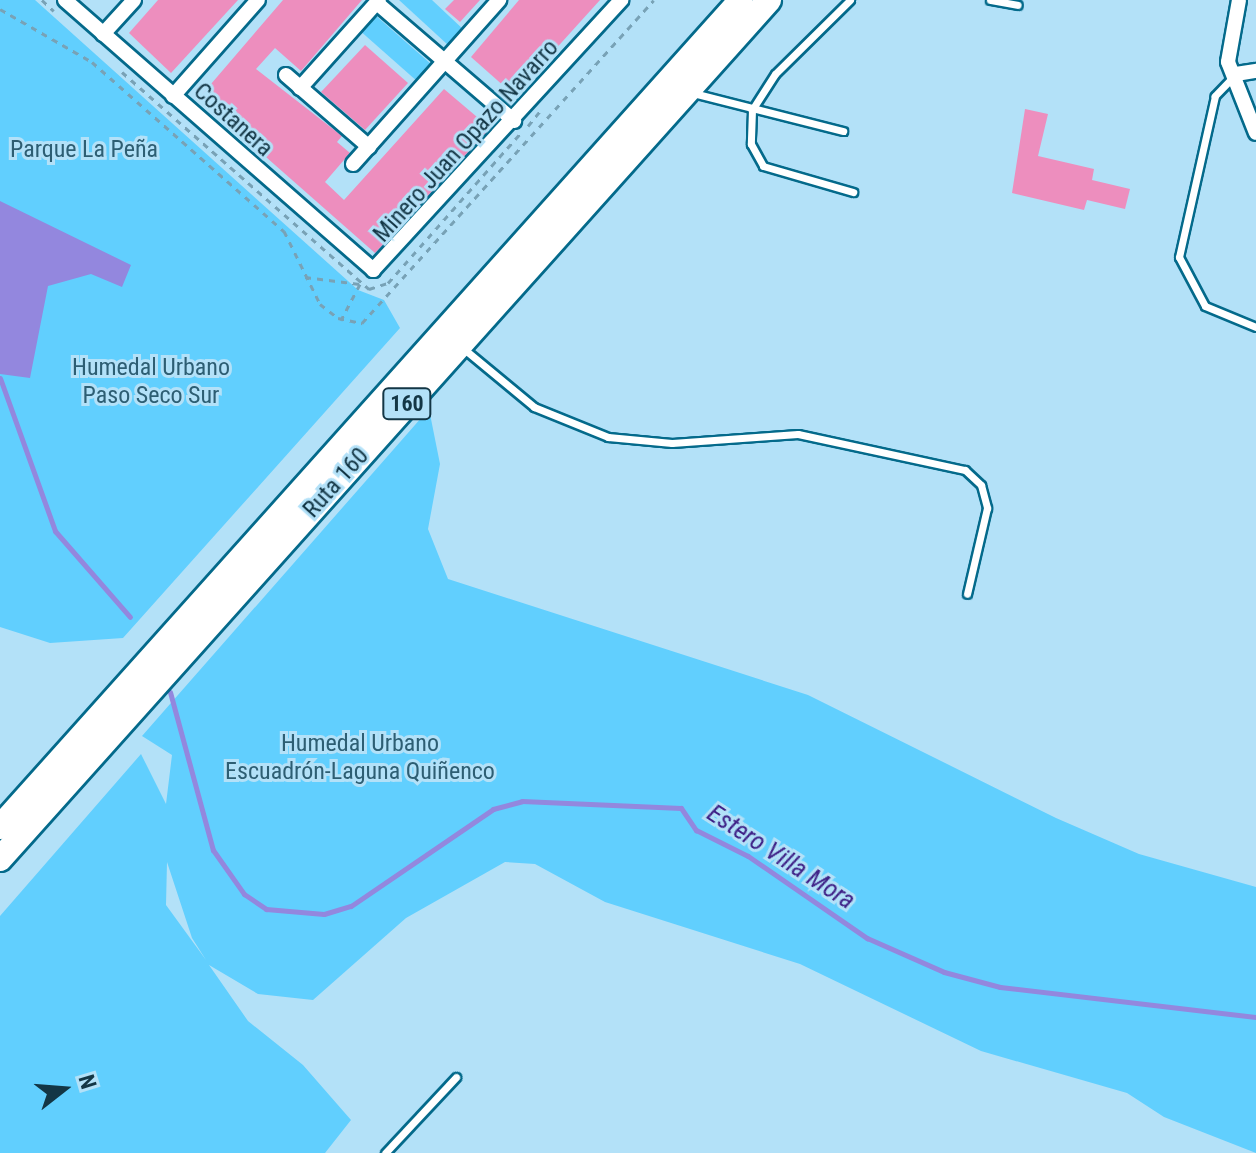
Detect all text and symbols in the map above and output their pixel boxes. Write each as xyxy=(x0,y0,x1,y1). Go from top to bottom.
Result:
street label: Minero Juan Opazo Navarro xyxy=(367,34,565,248)
street label: Costanera xyxy=(188,77,278,163)
park label: Parque La Peña xyxy=(10,136,158,164)
park label: Humedal Urbano Paso Seco Sur xyxy=(72,354,230,410)
road number: 160 xyxy=(381,386,433,422)
street label: Ruta 160 xyxy=(297,442,375,524)
park label: Humedal Urbano Escuadrón-Laguna Quiñenco xyxy=(225,730,495,786)
water label: Estero Villa Mora xyxy=(701,798,861,916)
north arrow xyxy=(24,1049,104,1129)
text: N xyxy=(74,1072,101,1092)

